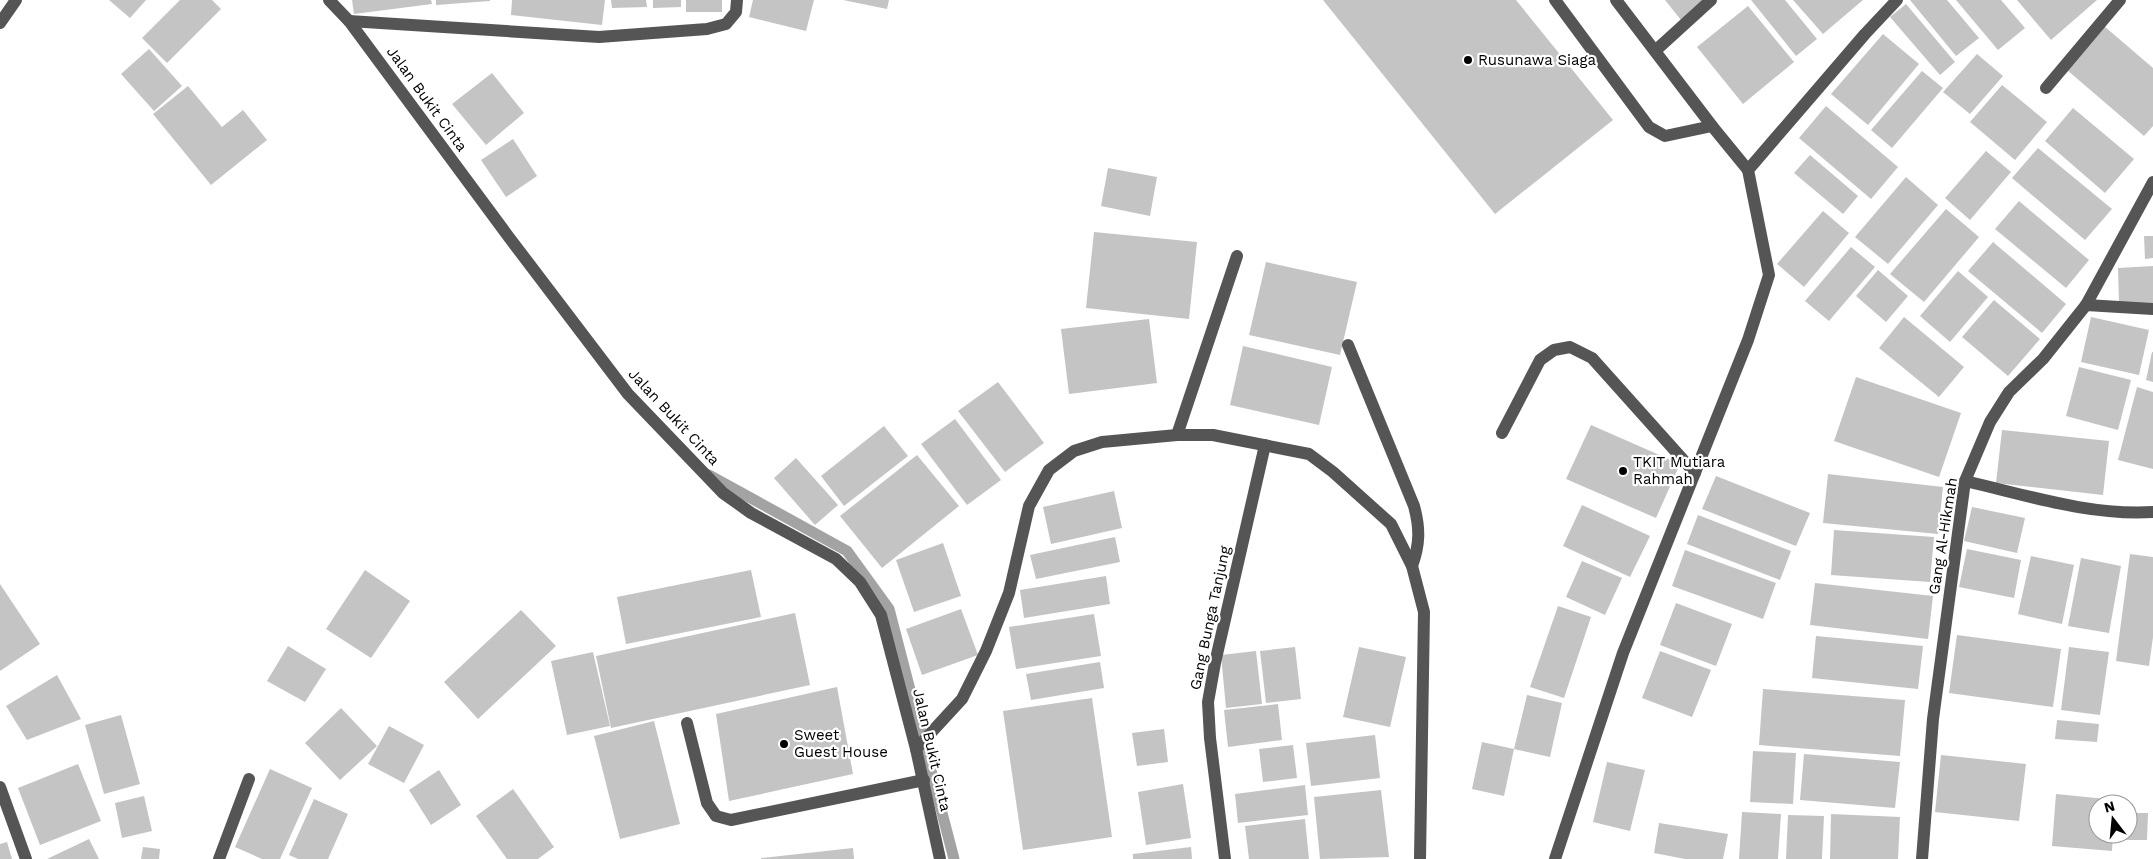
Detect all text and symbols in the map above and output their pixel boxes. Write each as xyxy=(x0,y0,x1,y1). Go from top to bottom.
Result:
street label: Jalan Bukit Cinta xyxy=(383,43,471,155)
place label: Rusunawa Siaga xyxy=(1478,51,1596,69)
marker: Rusunawa Siaga xyxy=(1462,54,1474,66)
street label: Jalan Bukit Cinta xyxy=(625,365,724,469)
place label: TKIT Mutiara Rahmah xyxy=(1633,453,1726,488)
marker: TKIT Mutiara Rahmah xyxy=(1617,465,1629,477)
street label: Gang Al-Hikmah xyxy=(1925,476,1961,596)
street label: Gang Bunga Tanjung xyxy=(1186,544,1234,692)
street label: Jalan Bukit Cinta xyxy=(909,687,955,814)
place label: Sweet Guest House xyxy=(794,726,888,761)
marker: Sweet Guest House xyxy=(778,738,790,750)
north arrow xyxy=(2088,794,2138,844)
text: N xyxy=(2102,797,2117,816)

